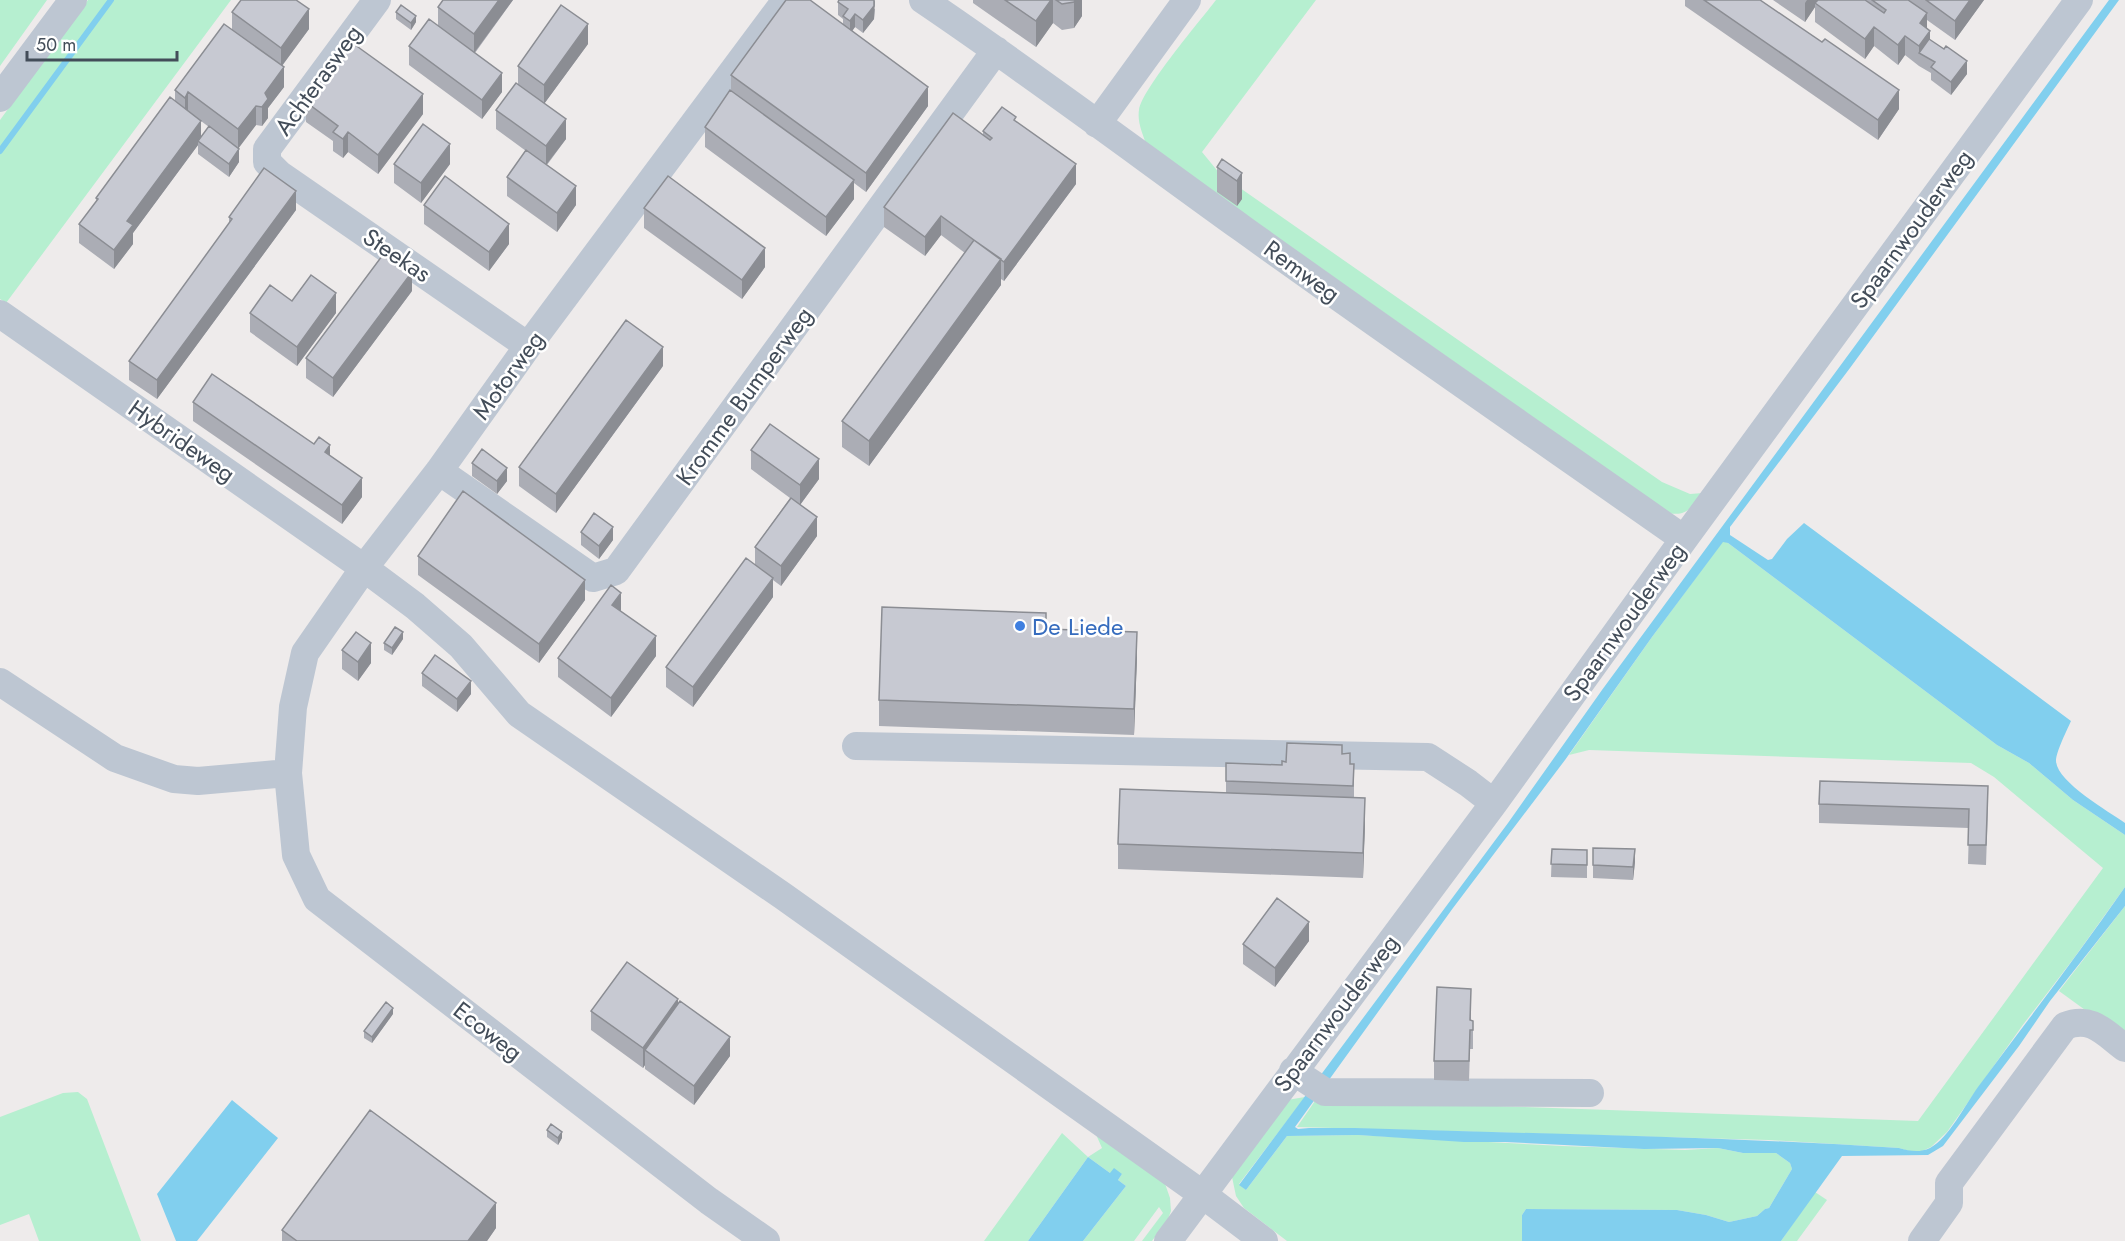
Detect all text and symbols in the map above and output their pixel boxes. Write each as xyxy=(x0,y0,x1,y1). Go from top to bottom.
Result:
street label: Achterasweg xyxy=(266,17,370,143)
scale bar xyxy=(27,24,177,62)
text: 50 m xyxy=(36,32,76,58)
street label: Spaarnwouderweg xyxy=(1841,142,1981,316)
street label: Steekas xyxy=(356,219,438,291)
street label: Remweg xyxy=(1257,231,1347,311)
street label: Kromme Bumperweg xyxy=(667,299,821,493)
street label: Motorweg xyxy=(464,323,552,427)
street label: Hybrideweg xyxy=(121,391,243,491)
street label: Spaarnwouderweg xyxy=(1554,535,1694,709)
place label: De Liede xyxy=(1032,609,1123,644)
marker: De Liede xyxy=(1013,619,1027,633)
street label: Spaarnwouderweg xyxy=(1265,927,1407,1099)
street label: Ecoweg xyxy=(446,993,530,1069)

